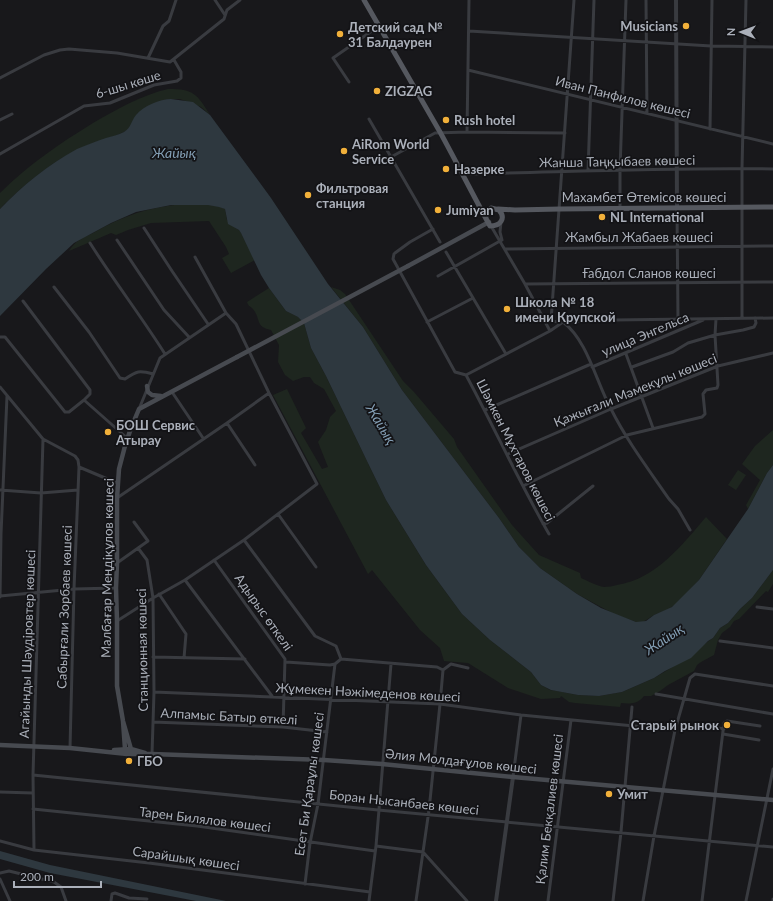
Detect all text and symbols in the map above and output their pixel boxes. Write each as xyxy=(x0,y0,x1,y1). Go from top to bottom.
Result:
north arrow xyxy=(721,12,761,52)
place label: Musicians xyxy=(620,18,678,34)
place label: Детский сад № 31 Балдаурен xyxy=(348,19,443,50)
marker: Musicians xyxy=(681,21,691,31)
text: N xyxy=(724,27,737,36)
marker: Детский сад № 31 Балдаурен xyxy=(335,29,345,39)
street label: 6-шы көше xyxy=(94,66,163,101)
street label: Иван Панфилов көшесі xyxy=(554,72,692,122)
place label: ZIGZAG xyxy=(385,83,432,99)
marker: ZIGZAG xyxy=(372,86,382,96)
place label: Rush hotel xyxy=(454,112,515,128)
marker: Rush hotel xyxy=(441,115,451,125)
place label: AiRom World Service xyxy=(351,136,429,167)
water label: Жайық xyxy=(151,144,196,161)
marker: AiRom World Service xyxy=(339,146,349,156)
street label: Жанша Таңқыбаев көшесі xyxy=(539,152,695,170)
place label: Назерке xyxy=(454,161,504,177)
marker: Назерке xyxy=(441,164,451,174)
place label: Фильтровая станция xyxy=(316,180,388,211)
street label: Махамбет Өтемісов көшесі xyxy=(562,189,726,205)
marker: Фильтровая станция xyxy=(303,190,313,200)
place label: Jumiyan xyxy=(446,202,494,218)
marker: Jumiyan xyxy=(433,205,443,215)
place label: NL International xyxy=(610,209,704,225)
marker: NL International xyxy=(597,212,607,222)
street label: Жамбыл Жабаев көшесі xyxy=(565,229,713,245)
street label: Ғабдол Сланов көшесі xyxy=(582,265,716,281)
place label: Школа № 18 имени Крупской xyxy=(515,294,615,325)
marker: Школа № 18 имени Крупской xyxy=(502,304,512,314)
street label: улица Энгельса xyxy=(599,308,691,360)
street label: Қажығали Мәмекұлы көшесі xyxy=(551,350,719,430)
street label: Шәмкен Мұхтаров көшесі xyxy=(473,376,559,524)
water label: Жайық xyxy=(362,400,400,447)
place label: БОШ Сервис Атырау xyxy=(115,417,196,448)
marker: БОШ Сервис Атырау xyxy=(103,427,113,437)
street label: Малбағар Меңдіқұлов көшесі xyxy=(97,478,117,658)
street label: Сабырғали Зорбаев көшесі xyxy=(53,525,75,689)
street label: Агайынды Шәудіровтер көшесi xyxy=(16,549,38,739)
street label: Адырыс өткелі xyxy=(232,570,296,654)
street label: Станционная көшесі xyxy=(133,588,151,712)
water label: Жайық xyxy=(640,619,687,659)
street label: Жұмекен Нәжімеденов көшесі xyxy=(275,679,461,705)
street label: Алпамыс Батыр өткелі xyxy=(160,704,298,728)
street label: Есет Би Қараұлы көшесі xyxy=(291,711,327,857)
place label: Старый рынок xyxy=(631,717,719,733)
marker: Старый рынок xyxy=(722,720,732,730)
street label: Қалим Бекқалиев көшесі xyxy=(532,733,566,885)
street label: Әлия Молдағұлов көшесі xyxy=(384,745,538,777)
place label: ГБО xyxy=(137,753,163,769)
marker: ГБО xyxy=(124,756,134,766)
street label: Боран Нысанбаев көшесі xyxy=(328,786,480,818)
place label: Умит xyxy=(616,786,648,802)
marker: Умит xyxy=(604,789,614,799)
street label: Тарен Билялов көшесі xyxy=(138,803,272,835)
street label: Сарайшық көшесі xyxy=(131,843,241,873)
scale bar xyxy=(14,863,101,889)
text: 200 m xyxy=(20,869,54,884)

